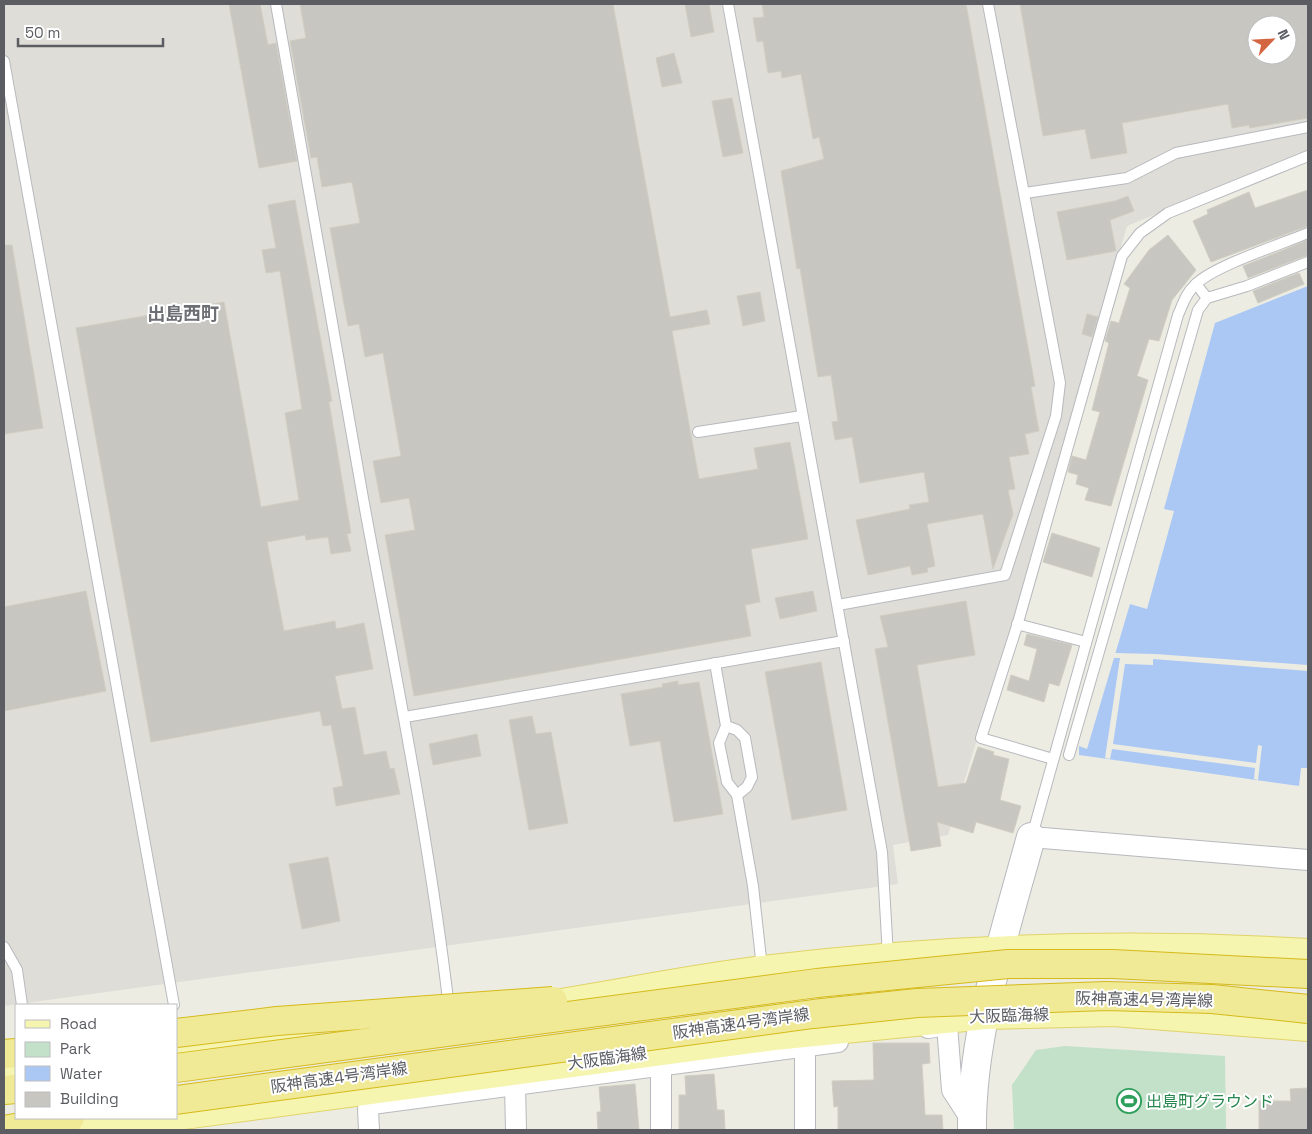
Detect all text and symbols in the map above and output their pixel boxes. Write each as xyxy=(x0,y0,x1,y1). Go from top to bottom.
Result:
scale bar xyxy=(18,15,162,47)
north arrow xyxy=(1247,15,1297,65)
text: 50 m xyxy=(25,23,60,42)
text: N xyxy=(1274,26,1294,43)
district label: 出島西町 xyxy=(147,302,219,325)
street label: 阪神高速4号湾岸線 xyxy=(1075,988,1213,1011)
street label: 阪神高速4号湾岸線 xyxy=(671,1003,811,1043)
legend xyxy=(15,1004,178,1119)
street label: 大阪臨海線 xyxy=(969,1004,1049,1027)
text: Road xyxy=(60,1014,97,1033)
text: Park xyxy=(60,1039,91,1058)
street label: 大阪臨海線 xyxy=(566,1043,648,1074)
street label: 阪神高速4号湾岸線 xyxy=(269,1057,409,1097)
text: Water xyxy=(60,1064,103,1083)
sports icon: 出島町グラウンド xyxy=(1116,1088,1142,1114)
text: Building xyxy=(60,1089,119,1108)
place label: 出島町グラウンド xyxy=(1146,1091,1274,1112)

